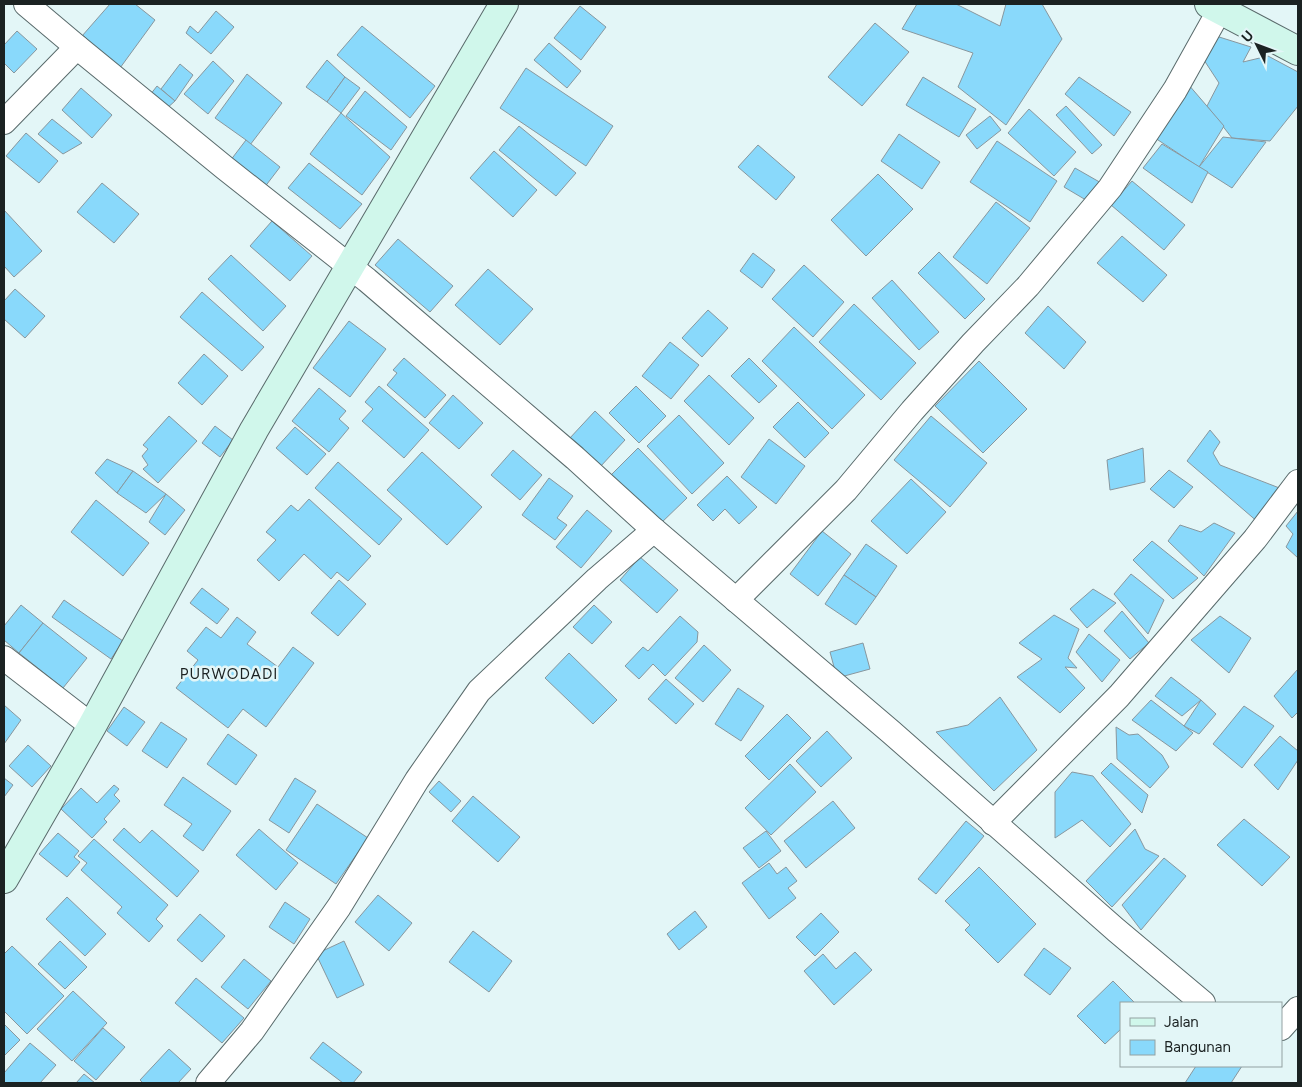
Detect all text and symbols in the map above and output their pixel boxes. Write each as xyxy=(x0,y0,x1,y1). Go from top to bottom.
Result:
north arrow xyxy=(1232,20,1282,70)
text: U xyxy=(1238,27,1257,46)
district label: PURWODADI xyxy=(180,665,278,683)
legend xyxy=(1120,1002,1282,1067)
text: Jalan xyxy=(1164,1013,1199,1031)
text: Bangunan xyxy=(1164,1038,1231,1056)

